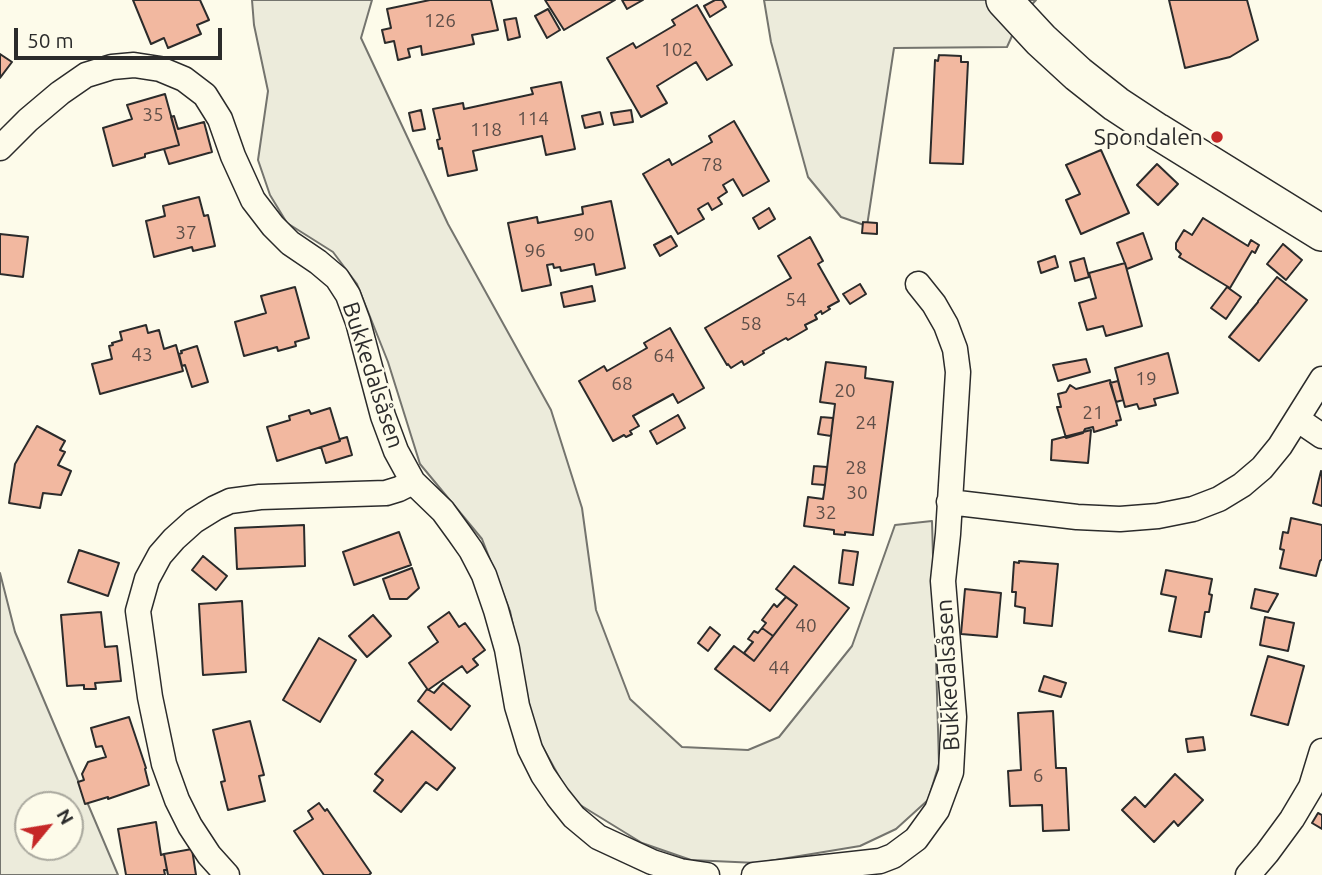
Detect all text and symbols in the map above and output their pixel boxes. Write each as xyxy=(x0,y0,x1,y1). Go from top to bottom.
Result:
house number: 126 xyxy=(424,10,456,32)
scale bar xyxy=(18,14,226,58)
text: 50 m xyxy=(27,28,74,52)
house number: 102 xyxy=(661,39,693,61)
house number: 35 xyxy=(142,104,164,126)
house number: 114 xyxy=(517,108,549,130)
house number: 118 xyxy=(470,119,502,141)
place label: Spondalen xyxy=(1094,123,1203,151)
marker: Spondalen xyxy=(1209,129,1225,145)
house number: 78 xyxy=(701,154,723,176)
house number: 37 xyxy=(175,222,197,244)
house number: 90 xyxy=(573,224,595,246)
house number: 96 xyxy=(524,240,546,262)
house number: 54 xyxy=(785,289,807,311)
street label: Bukkedalsåsen xyxy=(336,298,410,452)
house number: 58 xyxy=(740,313,762,335)
house number: 43 xyxy=(131,344,153,366)
house number: 64 xyxy=(653,345,675,367)
house number: 19 xyxy=(1135,368,1157,390)
house number: 68 xyxy=(611,373,633,395)
house number: 20 xyxy=(834,380,856,402)
house number: 21 xyxy=(1082,402,1104,424)
house number: 24 xyxy=(855,412,877,434)
house number: 28 xyxy=(845,457,867,479)
house number: 30 xyxy=(846,482,868,504)
house number: 32 xyxy=(815,502,837,524)
street label: Bukkedalsåsen xyxy=(930,598,966,752)
house number: 40 xyxy=(795,615,817,637)
house number: 44 xyxy=(768,657,790,679)
house number: 6 xyxy=(1033,765,1043,787)
north arrow xyxy=(14,791,84,861)
text: N xyxy=(52,805,79,828)

